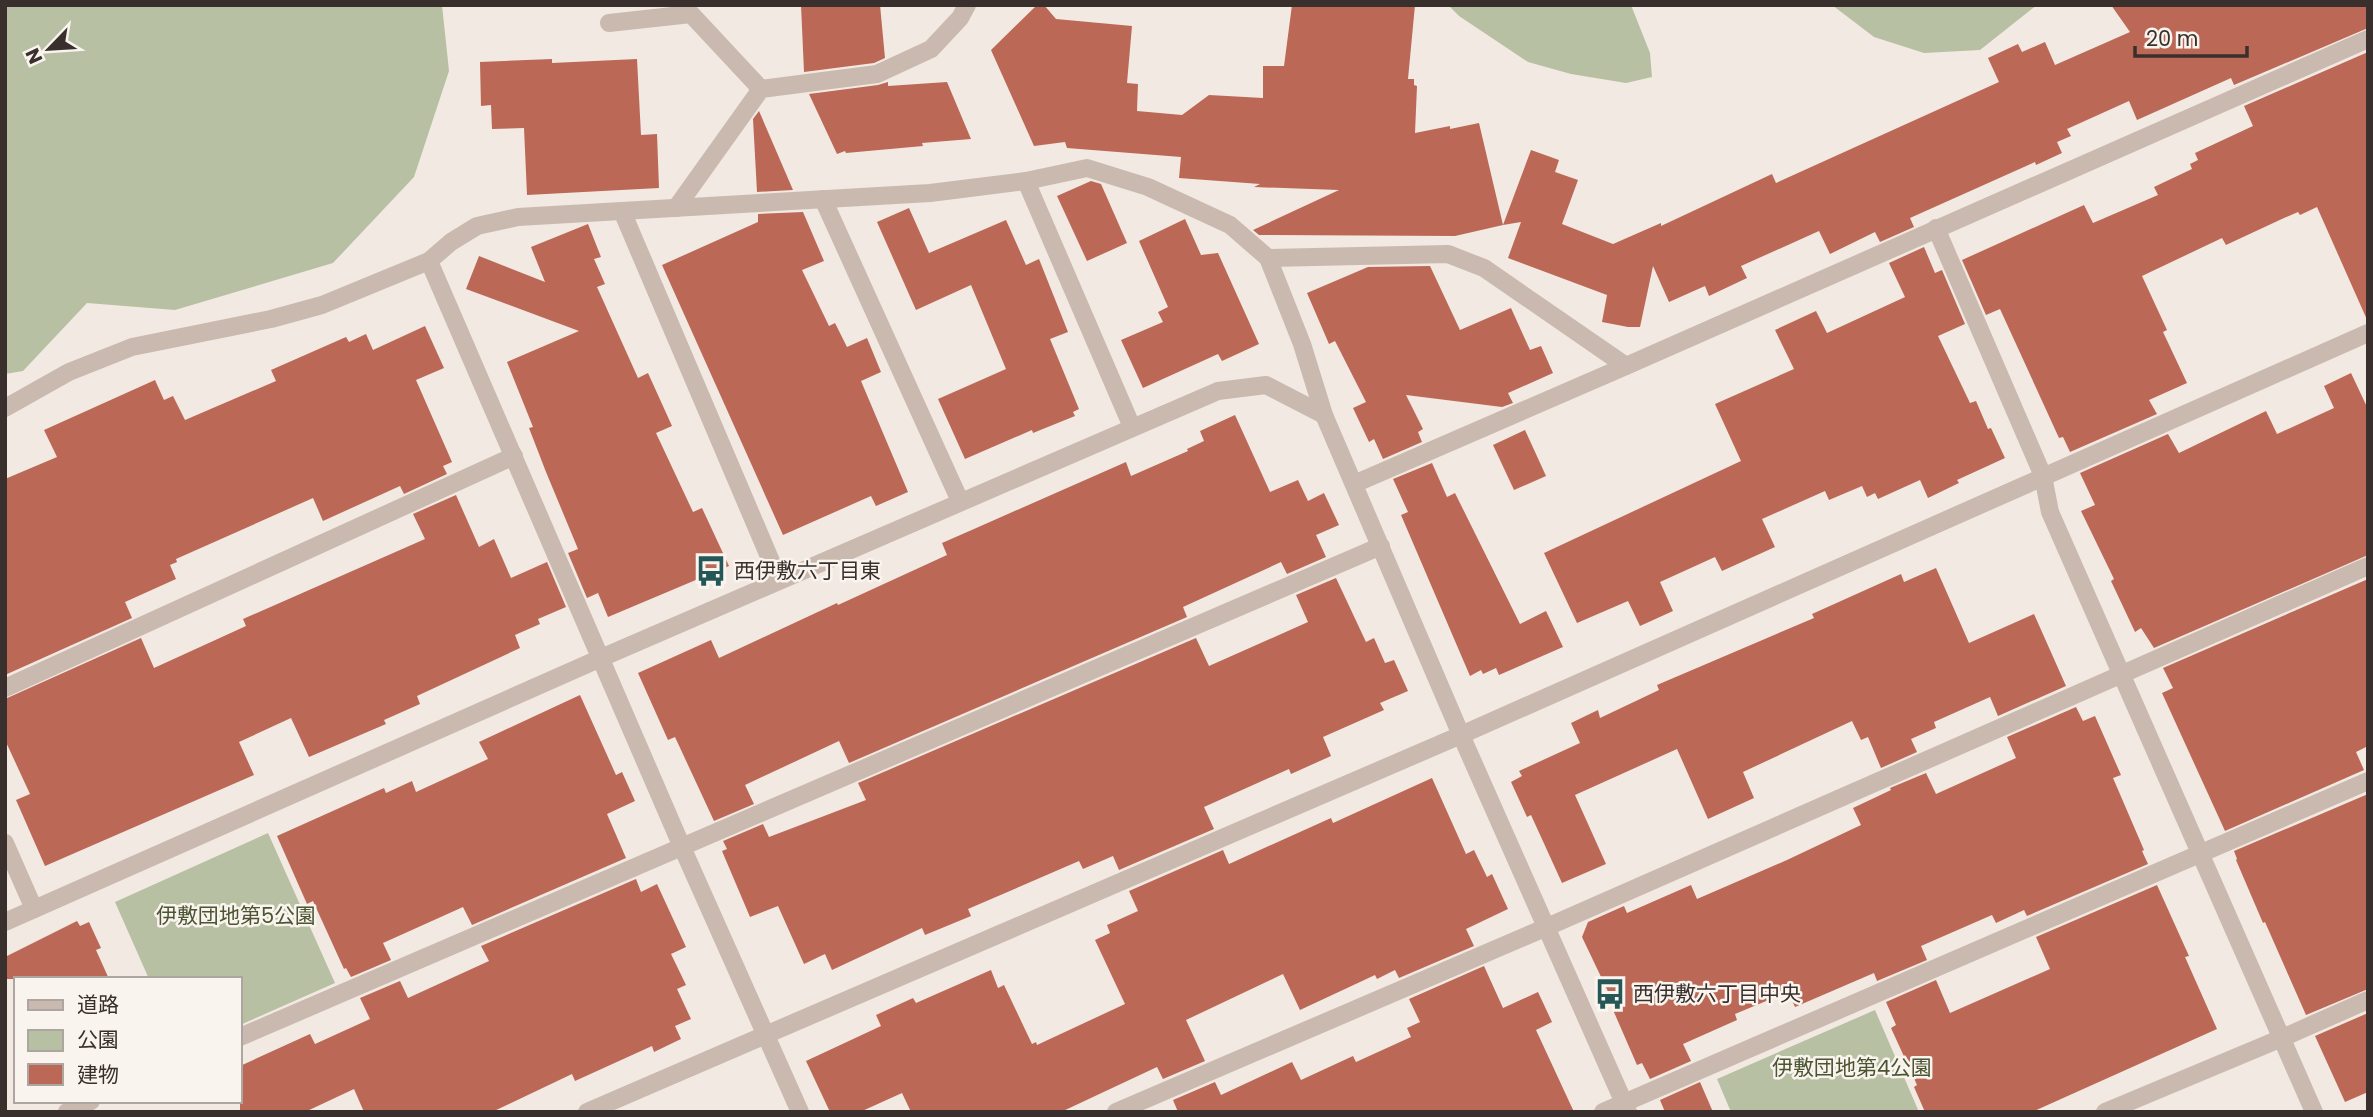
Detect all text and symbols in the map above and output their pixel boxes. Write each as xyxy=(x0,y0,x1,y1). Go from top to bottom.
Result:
north arrow xyxy=(14,14,84,84)
scale bar xyxy=(2135,14,2247,58)
text: 20 m xyxy=(2146,24,2199,53)
text: N xyxy=(19,44,49,68)
bus stop icon: 西伊敷六丁目東 xyxy=(694,554,728,588)
place label: 西伊敷六丁目東 xyxy=(734,556,881,585)
park label: 伊敷団地第5公園 xyxy=(156,901,316,930)
legend xyxy=(14,977,242,1103)
bus stop icon: 西伊敷六丁目中央 xyxy=(1593,977,1627,1011)
place label: 西伊敷六丁目中央 xyxy=(1633,979,1801,1008)
text: 道路 xyxy=(77,990,119,1019)
text: 公園 xyxy=(77,1025,119,1054)
park label: 伊敷団地第4公園 xyxy=(1772,1053,1932,1082)
text: 建物 xyxy=(77,1060,119,1089)

